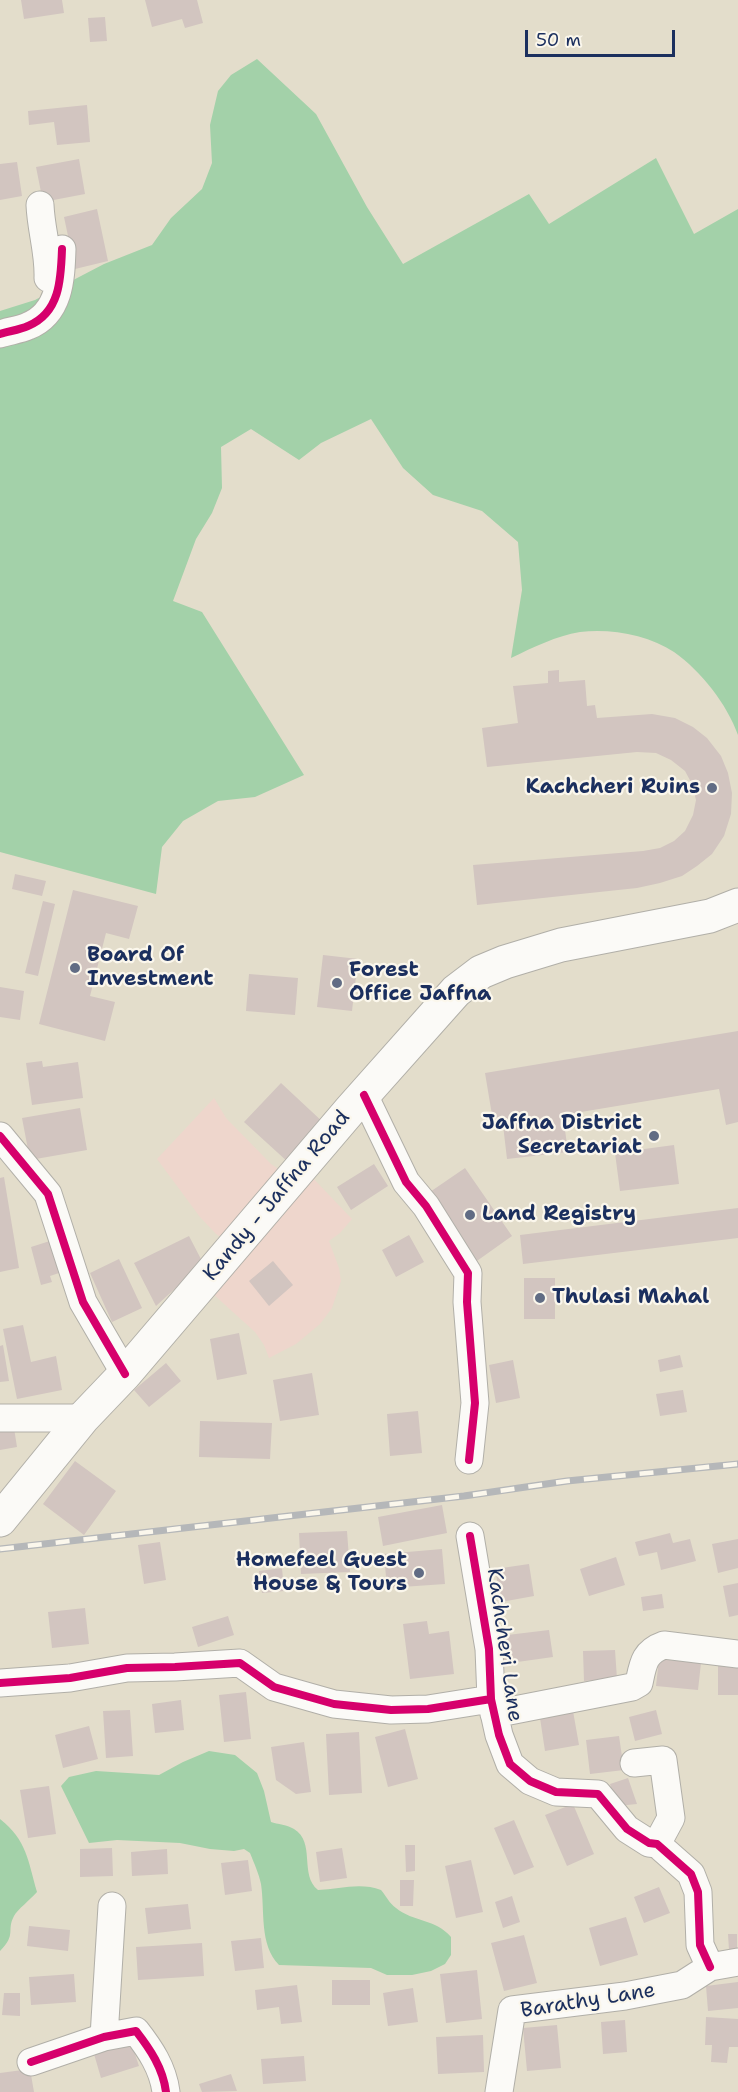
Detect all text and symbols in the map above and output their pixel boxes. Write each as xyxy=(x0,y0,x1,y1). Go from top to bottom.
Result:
scale bar xyxy=(528,18,678,56)
text: 50 m xyxy=(536,28,581,52)
place label: Kachcheri Ruins xyxy=(525,775,700,801)
marker: Kachcheri Ruins xyxy=(705,781,719,795)
place label: Board Of Investment xyxy=(87,943,214,993)
place label: Forest Office Jaffna xyxy=(349,958,491,1008)
marker: Board Of Investment xyxy=(68,961,82,975)
marker: Forest Office Jaffna xyxy=(330,976,344,990)
street label: Kandy - Jaffna Road xyxy=(198,1106,356,1286)
place label: Jaffna District Secretariat xyxy=(482,1111,642,1161)
marker: Jaffna District Secretariat xyxy=(647,1129,661,1143)
place label: Land Registry xyxy=(482,1202,636,1228)
marker: Land Registry xyxy=(463,1208,477,1222)
place label: Thulasi Mahal xyxy=(552,1285,709,1311)
marker: Thulasi Mahal xyxy=(533,1291,547,1305)
place label: Homefeel Guest House & Tours xyxy=(236,1548,407,1598)
marker: Homefeel Guest House & Tours xyxy=(412,1566,426,1580)
street label: Kachcheri Lane xyxy=(481,1567,527,1723)
street label: Barathy Lane xyxy=(519,1978,657,2024)

